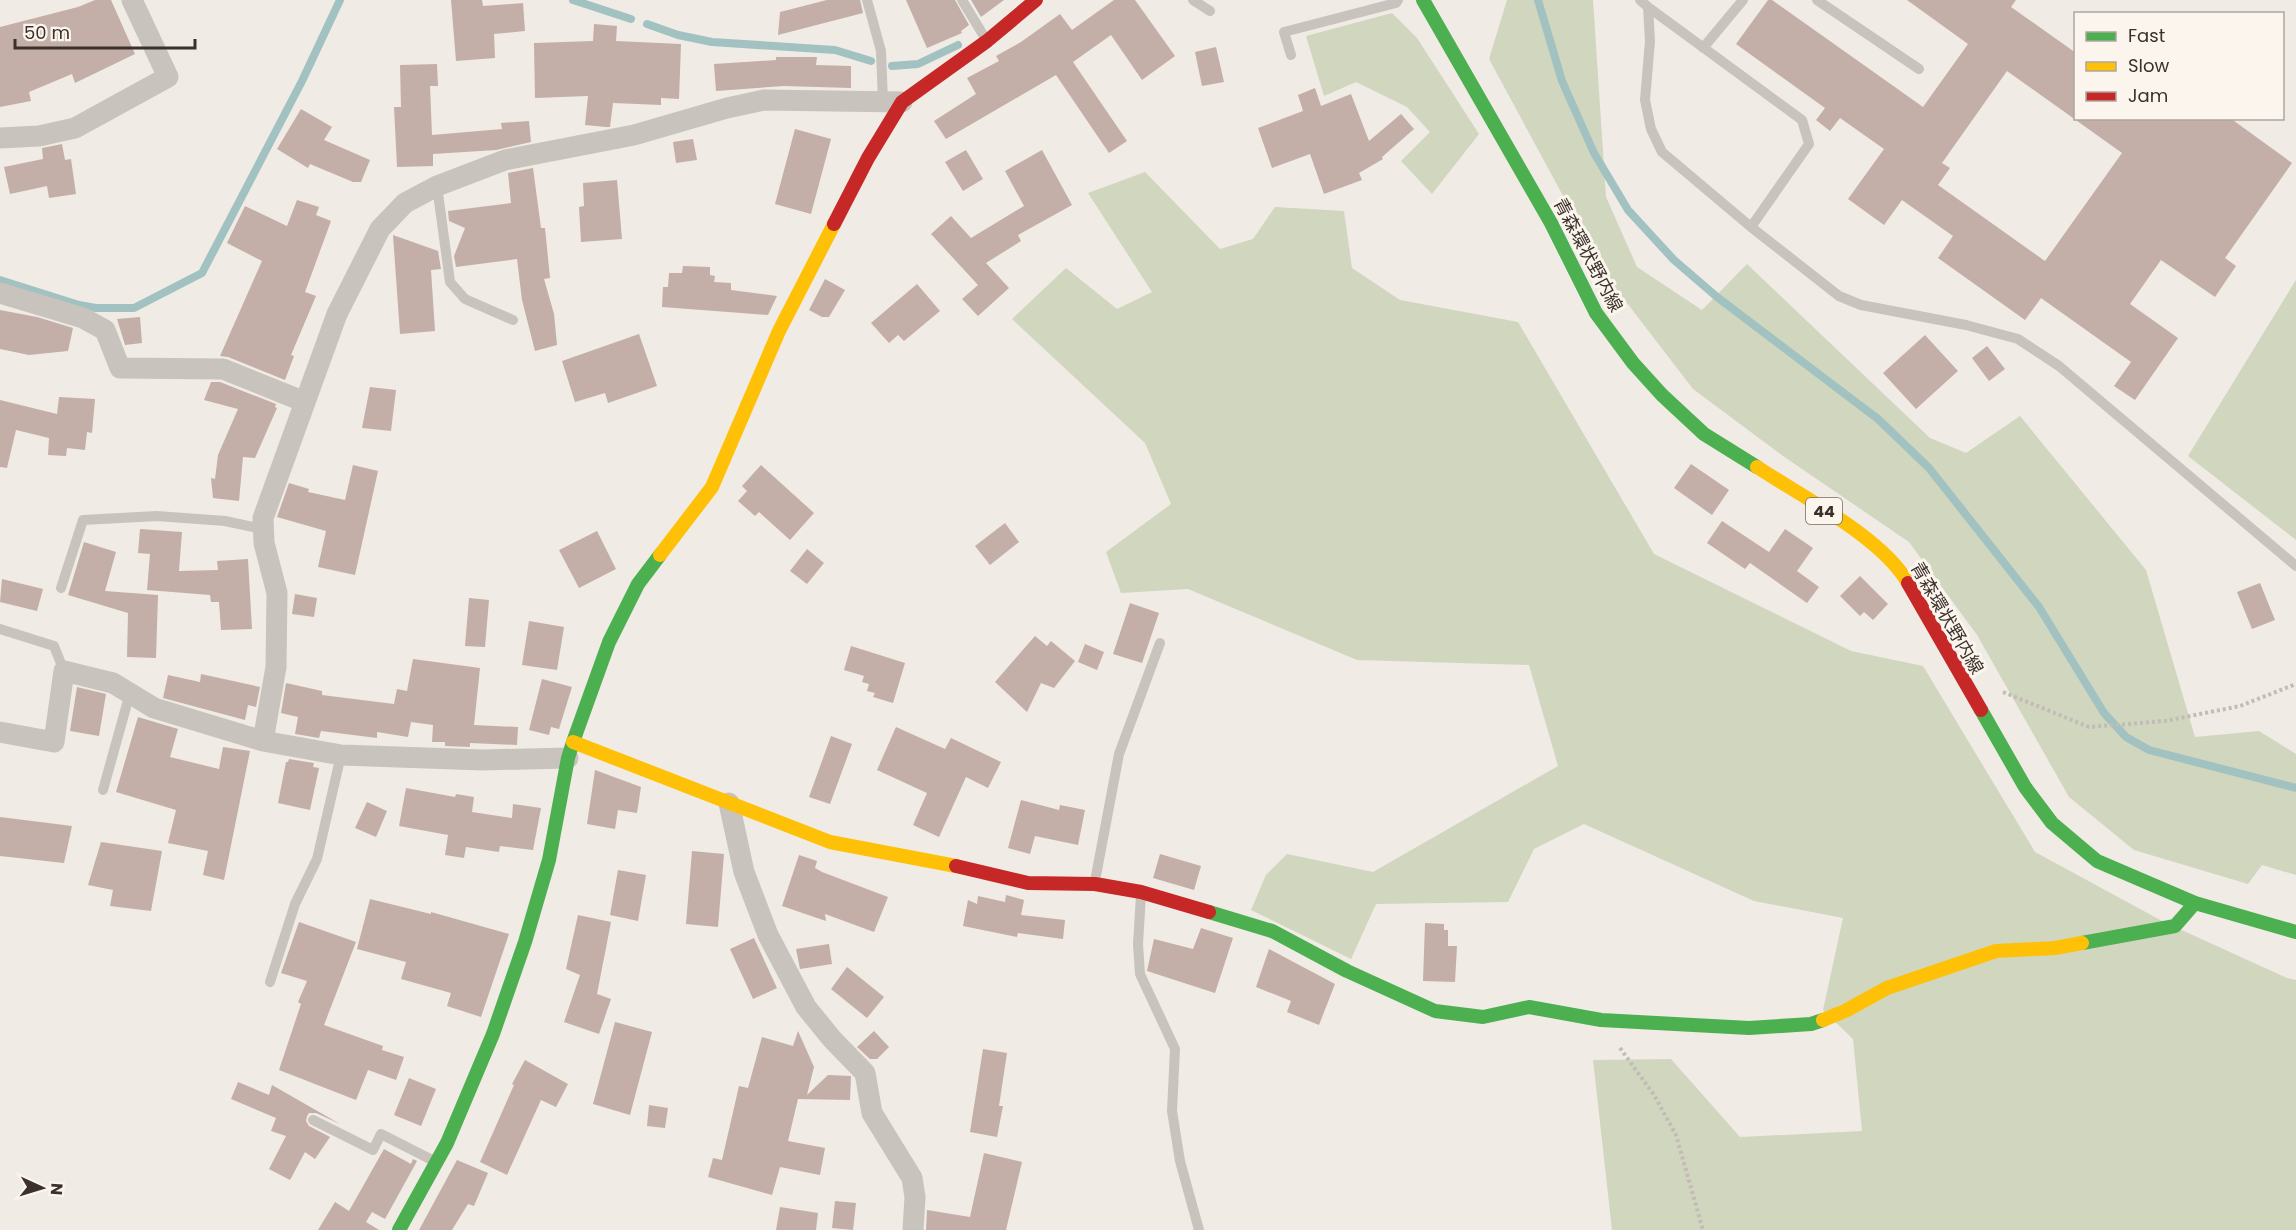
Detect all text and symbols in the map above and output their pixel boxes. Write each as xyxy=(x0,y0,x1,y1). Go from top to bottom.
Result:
scale bar xyxy=(15,12,195,50)
legend xyxy=(2074,12,2284,120)
text: 50 m xyxy=(24,20,70,45)
text: Fast xyxy=(2128,23,2165,48)
text: Slow xyxy=(2128,53,2170,78)
text: Jam xyxy=(2128,83,2168,108)
street label: 青森環状野内線 xyxy=(1548,193,1629,316)
road number: 44 xyxy=(1806,498,1842,524)
street label: 青森環状野内線 xyxy=(1905,557,1990,679)
north arrow xyxy=(12,1158,72,1218)
text: N xyxy=(45,1182,68,1196)

